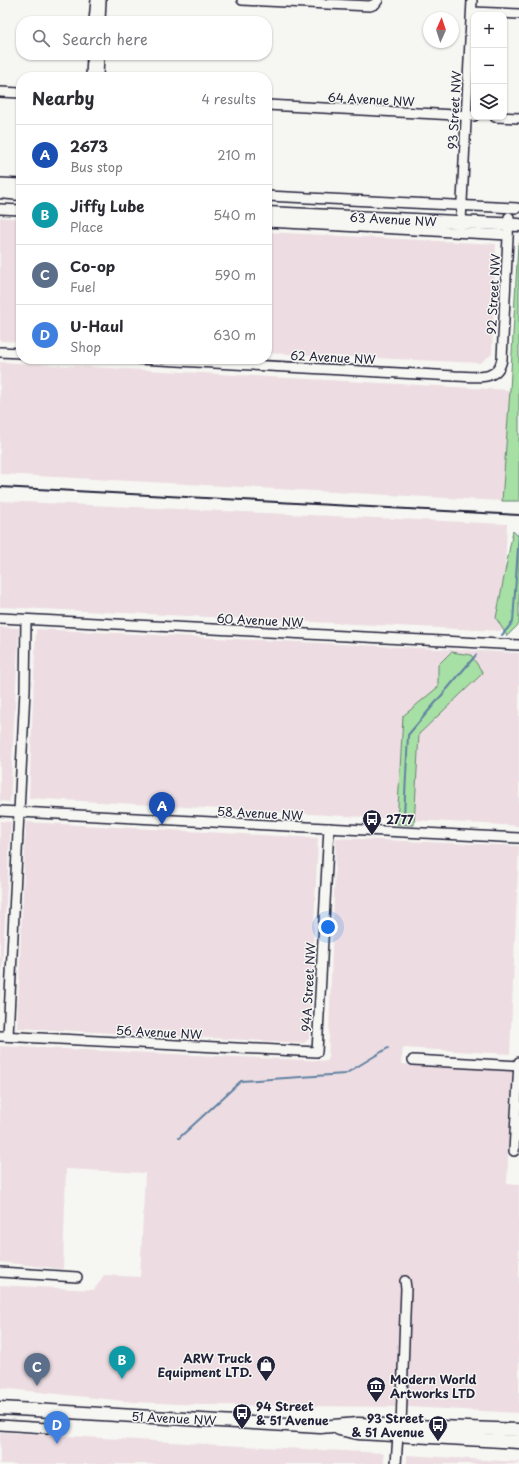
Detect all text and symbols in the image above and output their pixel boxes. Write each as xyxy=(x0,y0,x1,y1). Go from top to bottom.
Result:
north arrow xyxy=(423,12,459,48)
map controls xyxy=(471,12,507,120)
button: + xyxy=(471,12,507,48)
search box xyxy=(16,16,272,60)
icon: search xyxy=(30,27,52,49)
text: Search here xyxy=(62,27,148,50)
button: − xyxy=(471,48,507,84)
street label: 93 Street NW xyxy=(443,70,465,150)
button: layers xyxy=(471,84,507,120)
text: Nearby xyxy=(32,85,94,111)
street label: 64 Avenue NW xyxy=(327,88,416,110)
text: 4 results xyxy=(202,89,256,108)
text: 2673 xyxy=(70,134,108,157)
text: A xyxy=(40,145,50,164)
text: 210 m xyxy=(217,145,256,164)
text: Bus stop xyxy=(70,157,123,176)
text: Jiffy Lube xyxy=(70,194,145,217)
text: B xyxy=(41,205,49,224)
text: 540 m xyxy=(213,205,256,224)
street label: 63 Avenue NW xyxy=(349,208,438,230)
text: Place xyxy=(70,217,103,236)
street label: 92 Street NW xyxy=(482,253,504,335)
text: Co-op xyxy=(70,254,115,277)
text: C xyxy=(40,265,50,284)
text: 590 m xyxy=(214,265,256,284)
text: Fuel xyxy=(70,277,96,296)
text: U-Haul xyxy=(70,314,123,337)
text: D xyxy=(40,325,50,344)
text: 630 m xyxy=(213,325,256,344)
text: Shop xyxy=(70,337,101,356)
street label: 62 Avenue NW xyxy=(290,346,377,368)
street label: 60 Avenue NW xyxy=(216,609,305,631)
pin: A xyxy=(149,792,175,825)
street label: 58 Avenue NW xyxy=(217,802,304,824)
bus stop icon: 2777 xyxy=(361,808,383,836)
place label: 2777 xyxy=(386,810,414,828)
your location xyxy=(318,917,338,937)
street label: 94A Street NW xyxy=(297,942,319,1032)
street label: 56 Avenue NW xyxy=(116,1021,203,1043)
pin: B xyxy=(109,1346,135,1379)
place label: ARW Truck Equipment LTD. xyxy=(157,1349,252,1381)
pin: C xyxy=(24,1353,50,1386)
shop icon: ARW Truck Equipment LTD. xyxy=(255,1354,277,1382)
place label: Modern World Artworks LTD xyxy=(390,1370,476,1402)
museum icon: Modern World Artworks LTD xyxy=(365,1375,387,1403)
place label: 94 Street & 51 Avenue xyxy=(256,1397,329,1429)
bus stop icon: 94 Street & 51 Avenue xyxy=(231,1402,253,1430)
street label: 51 Avenue NW xyxy=(131,1407,217,1429)
place label: 93 Street & 51 Avenue xyxy=(351,1409,424,1441)
pin: D xyxy=(44,1411,70,1444)
bus stop icon: 93 Street & 51 Avenue xyxy=(427,1414,449,1442)

